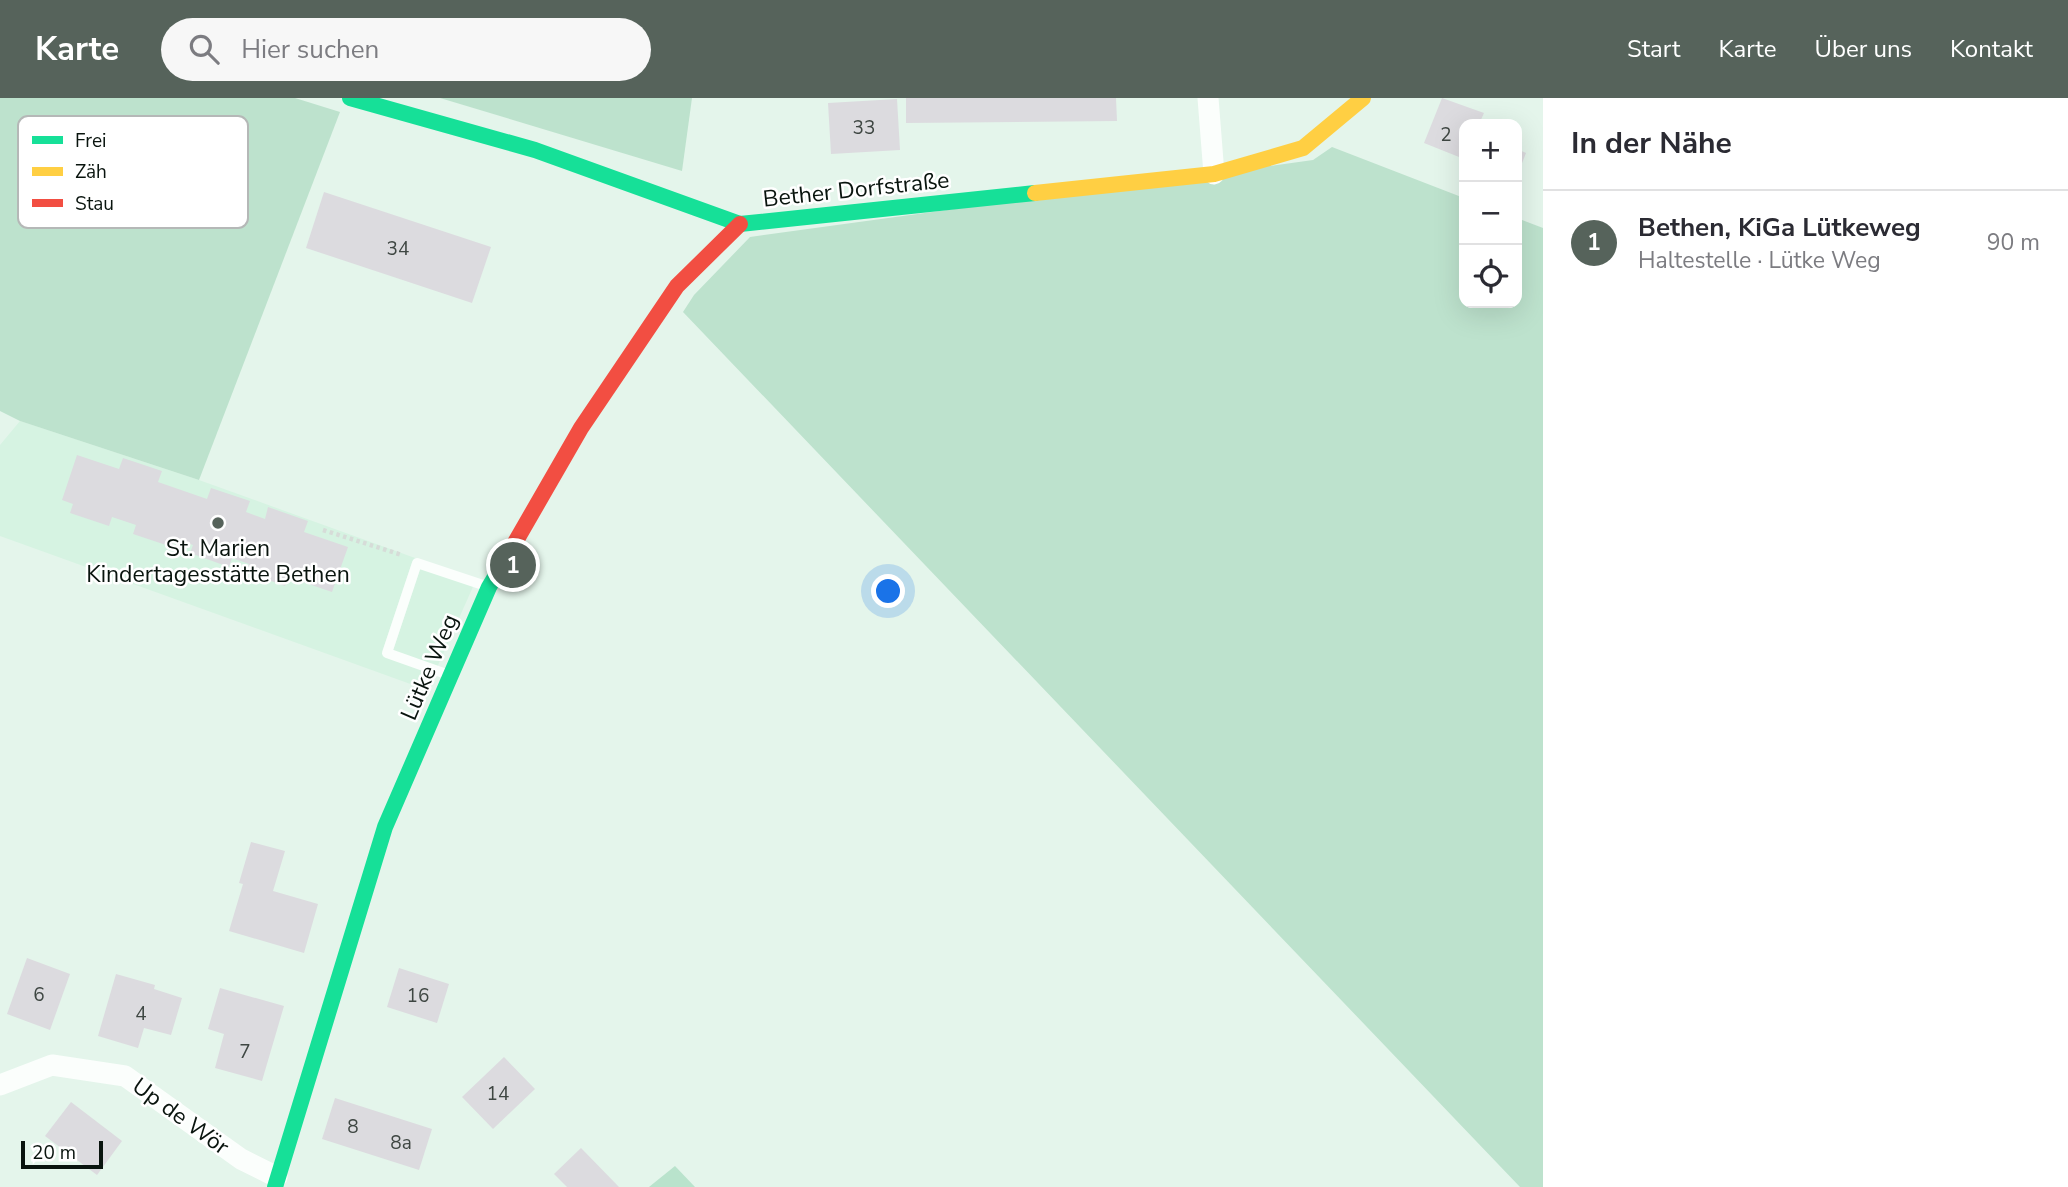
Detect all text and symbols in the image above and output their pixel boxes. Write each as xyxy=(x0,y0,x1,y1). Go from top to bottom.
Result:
search box xyxy=(161,18,651,81)
text: Karte xyxy=(35,27,119,72)
icon: search xyxy=(185,30,223,68)
text: Hier suchen xyxy=(241,32,379,67)
text: Start xyxy=(1627,33,1680,65)
text: Karte xyxy=(1718,33,1776,65)
text: Über uns xyxy=(1814,33,1912,65)
text: Kontakt xyxy=(1950,33,2033,65)
house number: 33 xyxy=(853,115,875,141)
legend xyxy=(18,116,248,228)
map controls xyxy=(1459,119,1522,308)
button: + xyxy=(1459,119,1522,182)
house number: 2 xyxy=(1440,122,1452,148)
text: In der Nähe xyxy=(1571,123,1732,164)
text: Frei xyxy=(75,128,106,154)
text: Zäh xyxy=(75,159,107,185)
street label: Bether Dorfstraße xyxy=(761,164,951,215)
button: − xyxy=(1459,182,1522,245)
text: Stau xyxy=(75,191,114,217)
text: Bethen, KiGa Lütkeweg xyxy=(1638,210,1921,245)
text: 1 xyxy=(1587,227,1601,258)
text: 90 m xyxy=(1987,227,2040,258)
house number: 34 xyxy=(387,236,409,262)
button: locate xyxy=(1459,245,1522,308)
text: Haltestelle · Lütke Weg xyxy=(1638,245,1881,276)
marker: St. Marien Kindertagesstätte Bethen xyxy=(210,515,226,531)
place label: St. Marien Kindertagesstätte Bethen xyxy=(86,533,350,590)
pin: 1 xyxy=(490,539,536,591)
your location xyxy=(871,574,905,608)
street label: Lütke Weg xyxy=(393,609,466,725)
house number: 6 xyxy=(33,982,45,1008)
house number: 16 xyxy=(407,983,429,1009)
house number: 4 xyxy=(135,1001,147,1027)
house number: 7 xyxy=(239,1039,251,1065)
street label: Up de Wör xyxy=(126,1071,236,1162)
house number: 14 xyxy=(487,1081,509,1107)
house number: 8 xyxy=(347,1114,359,1140)
house number: 8a xyxy=(390,1130,412,1156)
scale bar xyxy=(21,1138,103,1170)
text: 20 m xyxy=(32,1140,76,1166)

